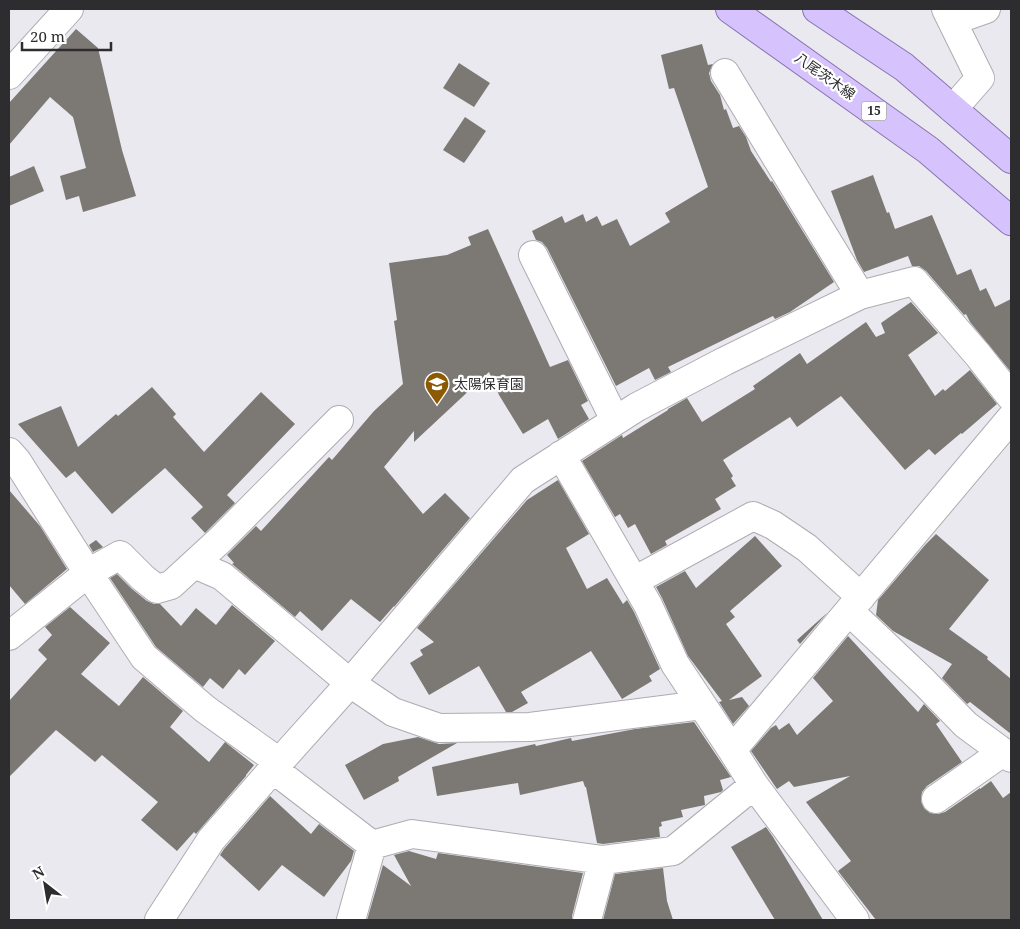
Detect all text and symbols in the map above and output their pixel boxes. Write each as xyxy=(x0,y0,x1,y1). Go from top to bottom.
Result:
scale bar xyxy=(22,20,111,52)
text: 20 m xyxy=(30,26,65,46)
street label: 八尾茨木線 xyxy=(791,48,859,103)
road number: 15 xyxy=(862,102,886,120)
school or university icon: 太陽保育園 xyxy=(424,371,450,405)
place label: 太陽保育園 xyxy=(454,374,524,393)
north arrow xyxy=(20,859,70,909)
text: N xyxy=(28,861,48,883)

